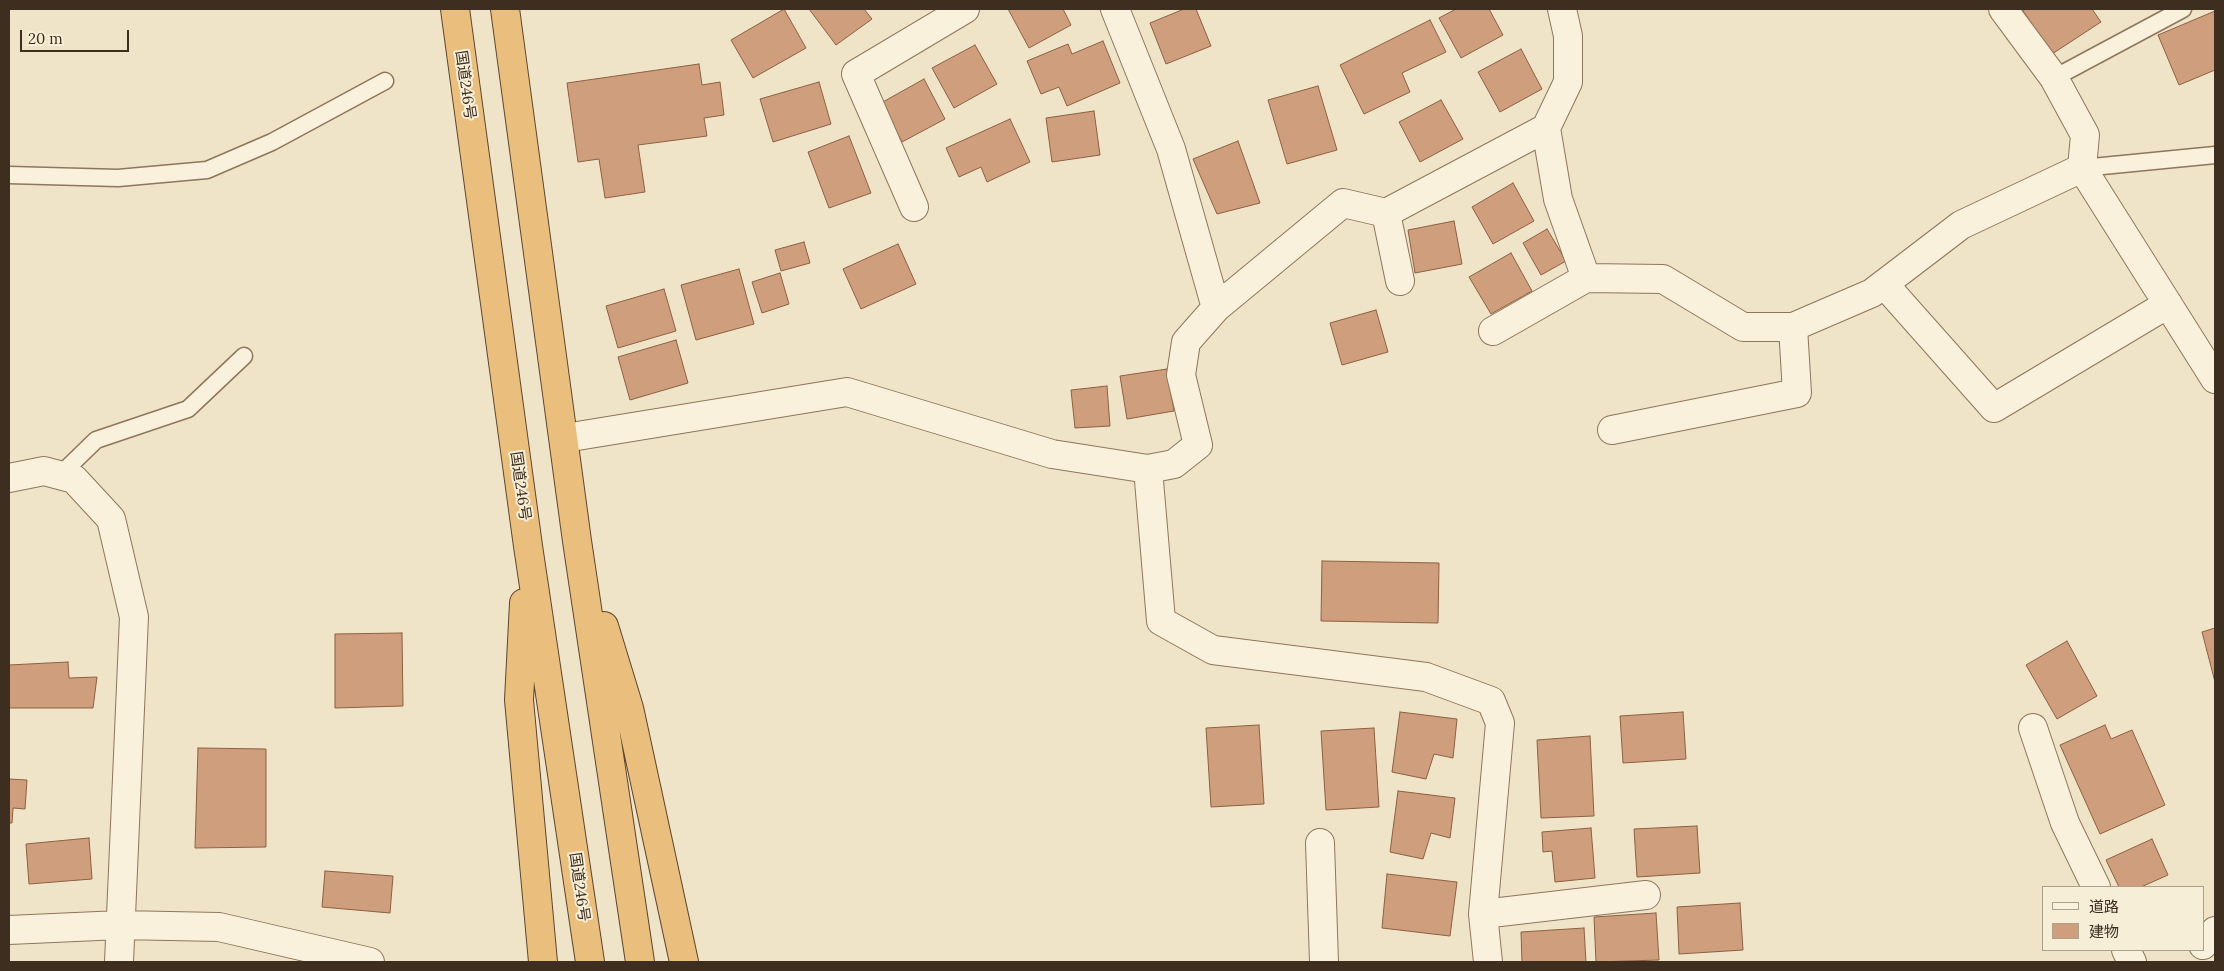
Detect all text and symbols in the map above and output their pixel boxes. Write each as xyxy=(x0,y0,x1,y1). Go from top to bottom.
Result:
scale bar xyxy=(22,20,131,52)
text: 20 m xyxy=(28,29,63,48)
street label: 国道246号 xyxy=(451,49,479,121)
street label: 国道246号 xyxy=(506,450,534,522)
street label: 国道246号 xyxy=(565,851,593,923)
legend xyxy=(2042,886,2204,951)
text: 道路 xyxy=(2089,897,2119,916)
text: 建物 xyxy=(2089,922,2119,941)

